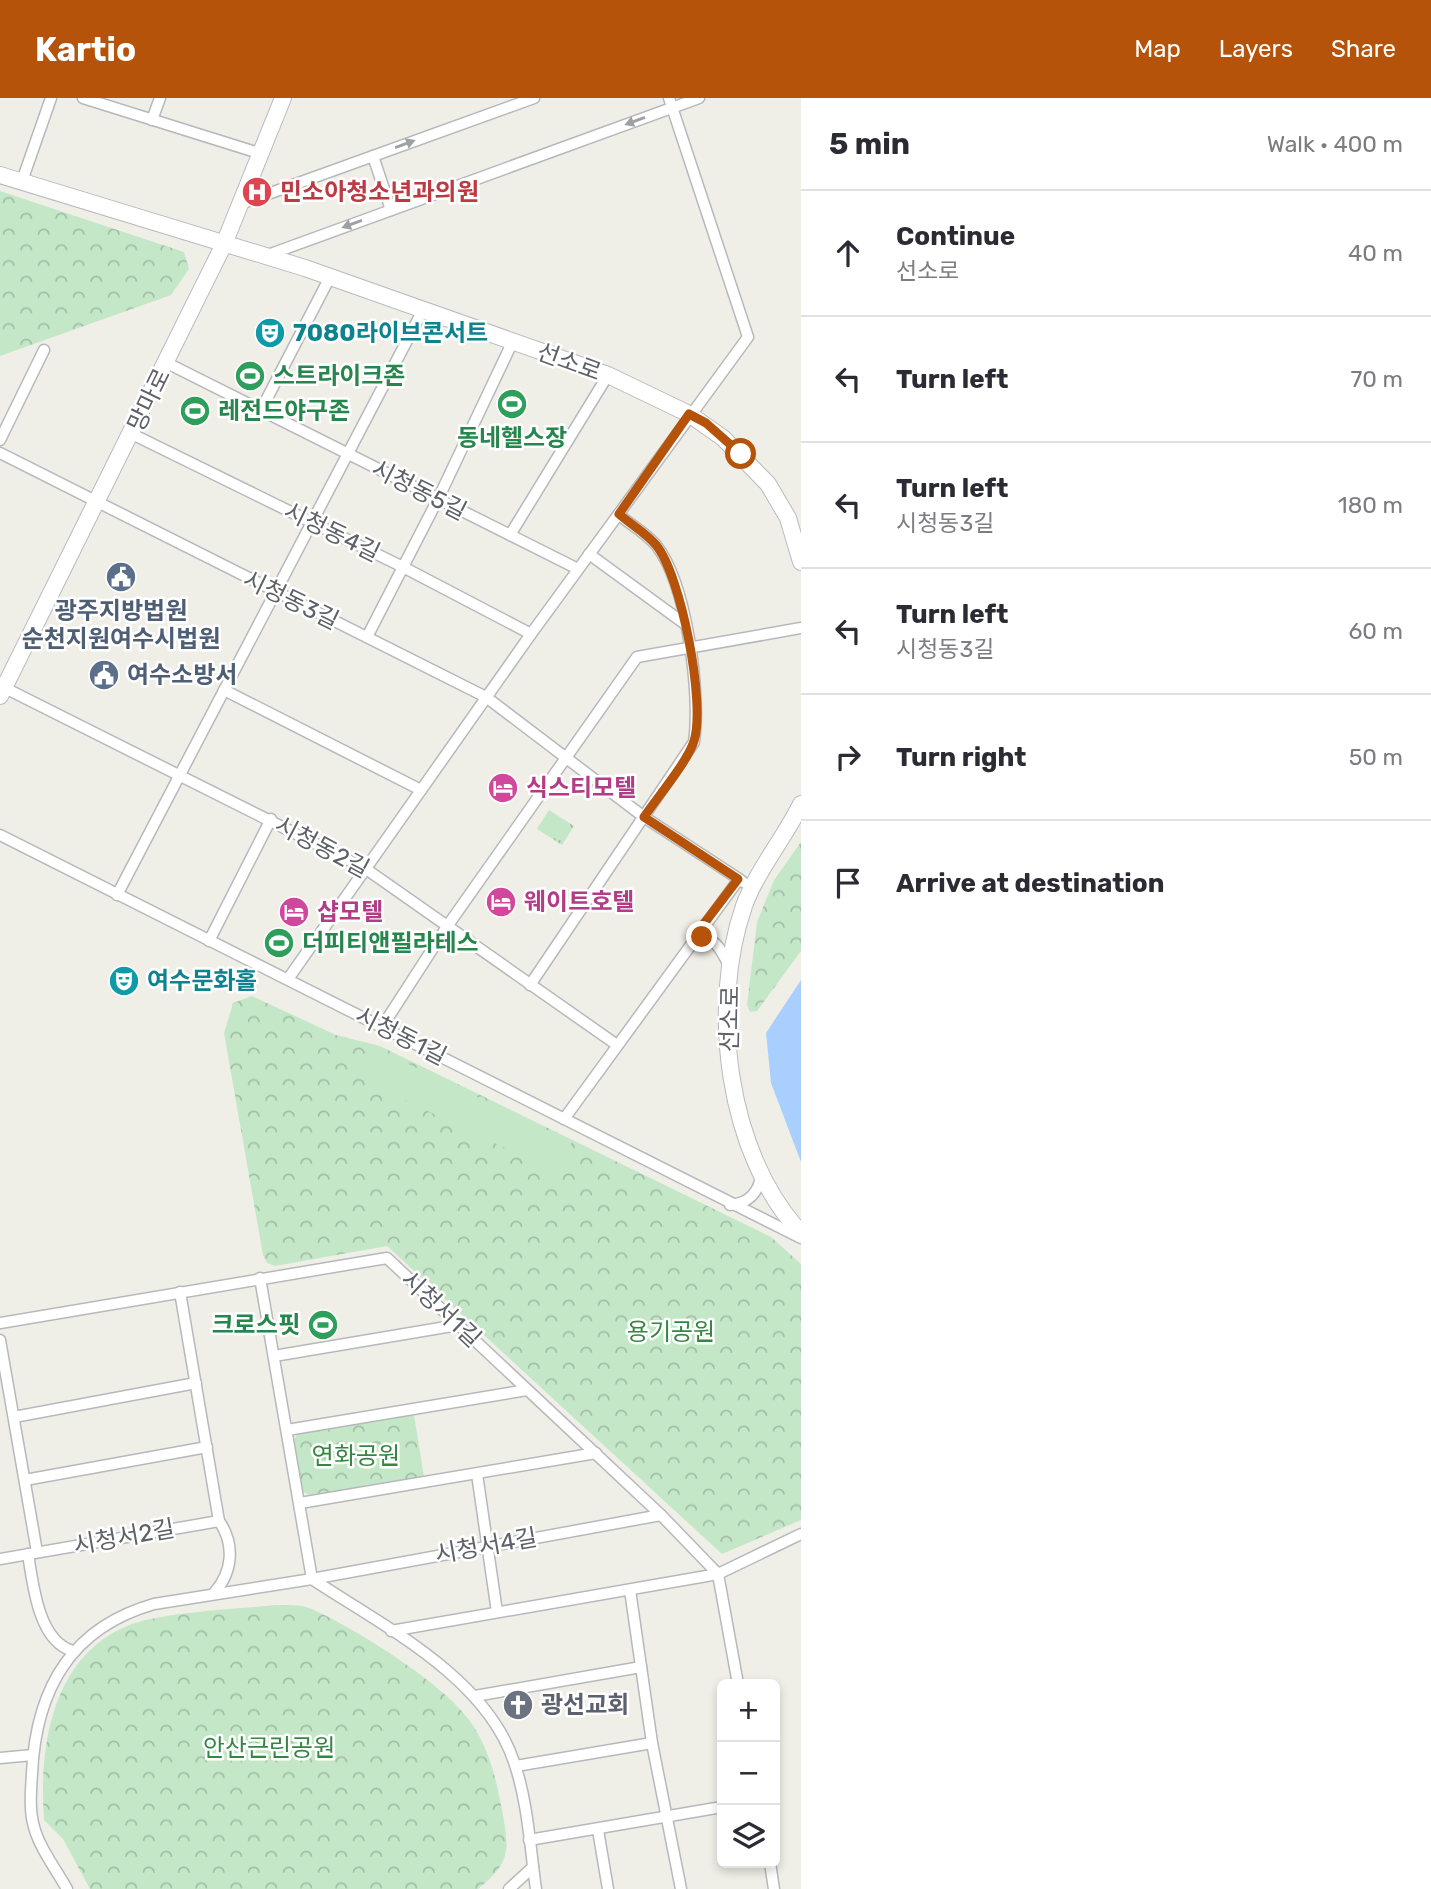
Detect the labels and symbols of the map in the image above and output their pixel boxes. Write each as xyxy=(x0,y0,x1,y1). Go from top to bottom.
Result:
one-way arrow xyxy=(625,116,646,127)
one-way arrow xyxy=(395,138,416,149)
hospital icon: 민소아청소년과의원 xyxy=(240,175,274,209)
place label: 민소아청소년과의원 xyxy=(280,178,479,206)
one-way arrow xyxy=(342,219,363,230)
theatre icon: 7080라이브콘서트 xyxy=(253,316,287,350)
place label: 7080라이브콘서트 xyxy=(293,319,488,347)
street label: 선소로 xyxy=(533,338,605,386)
sports icon: 스트라이크존 xyxy=(233,359,267,393)
place label: 스트라이크존 xyxy=(273,362,405,390)
street label: 망마로 xyxy=(122,364,176,436)
sports icon: 동네헬스장 xyxy=(495,387,529,421)
sports icon: 레전드야구존 xyxy=(178,394,212,428)
place label: 레전드야구존 xyxy=(218,397,350,425)
place label: 동네헬스장 xyxy=(457,424,567,452)
route start xyxy=(725,438,756,469)
street label: 시청동5길 xyxy=(367,454,471,526)
street label: 시청동4길 xyxy=(279,497,385,567)
public building icon: 광주지방법원 순천지원여수시법원 xyxy=(104,560,138,594)
street label: 시청동3길 xyxy=(239,565,343,635)
place label: 광주지방법원 순천지원여수시법원 xyxy=(22,597,220,653)
public building icon: 여수소방서 xyxy=(87,658,121,692)
place label: 여수소방서 xyxy=(127,661,237,689)
hotel icon: 식스티모텔 xyxy=(486,771,520,805)
place label: 식스티모텔 xyxy=(526,774,636,802)
street label: 시청동2길 xyxy=(270,811,374,883)
hotel icon: 웨이트호텔 xyxy=(484,885,518,919)
place label: 웨이트호텔 xyxy=(524,888,634,916)
hotel icon: 샵모텔 xyxy=(277,895,311,929)
place label: 샵모텔 xyxy=(317,898,383,926)
route end xyxy=(686,921,717,952)
sports icon: 더피티앤필라테스 xyxy=(262,926,296,960)
place label: 더피티앤필라테스 xyxy=(302,929,479,957)
theatre icon: 여수문화홀 xyxy=(107,964,141,998)
place label: 여수문화홀 xyxy=(147,967,257,995)
street label: 선소로 xyxy=(715,986,745,1052)
street label: 시청동1길 xyxy=(351,1001,451,1071)
street label: 시청서1길 xyxy=(395,1265,487,1353)
sports icon: 크로스핏 xyxy=(306,1308,340,1342)
place label: 크로스핏 xyxy=(212,1311,300,1339)
park label: 용기공원 xyxy=(627,1318,715,1346)
park label: 연화공원 xyxy=(312,1442,400,1470)
street label: 시청서2길 xyxy=(71,1514,177,1560)
street label: 시청서4길 xyxy=(433,1523,539,1569)
church icon: 광선교회 xyxy=(501,1688,535,1722)
place label: 광선교회 xyxy=(541,1691,629,1719)
park label: 안산근린공원 xyxy=(203,1734,335,1762)

